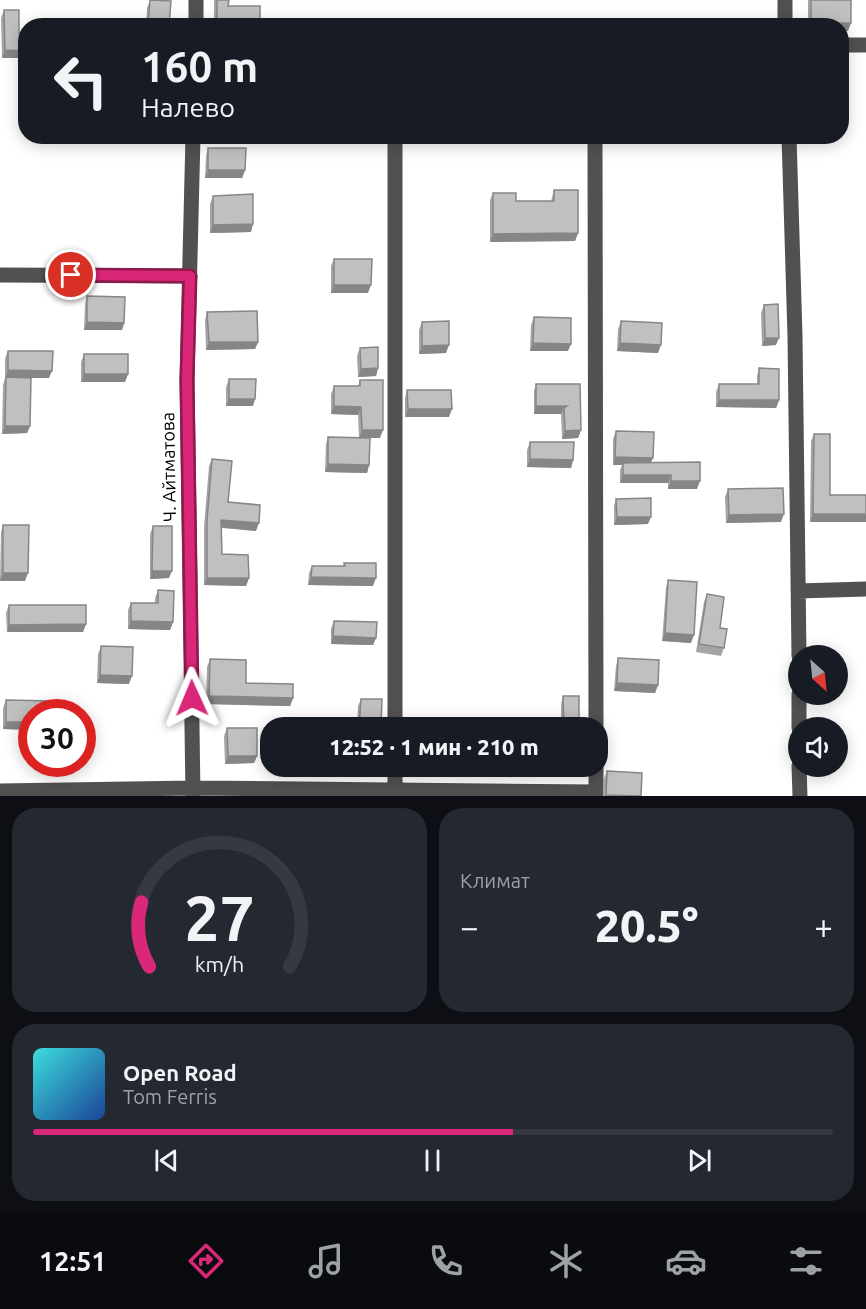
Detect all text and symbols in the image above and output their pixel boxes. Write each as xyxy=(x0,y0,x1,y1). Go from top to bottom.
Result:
icon: left xyxy=(42,42,120,120)
text: 160 m xyxy=(141,43,258,90)
text: Налево xyxy=(141,92,235,122)
pin xyxy=(45,249,96,300)
icon: arrive xyxy=(54,258,87,291)
street label: Ч. Айтматова xyxy=(157,412,179,522)
north arrow xyxy=(788,645,848,705)
map controls xyxy=(788,645,848,777)
position arrow xyxy=(160,666,224,730)
speed limit sign: 30 xyxy=(18,699,96,777)
button: sound xyxy=(788,717,848,777)
text: 12:52 · 1 мин · 210 m xyxy=(329,734,539,759)
text: Климат xyxy=(460,869,530,892)
text: 27 xyxy=(184,883,255,953)
text: 20.5° xyxy=(595,900,698,951)
text: − xyxy=(460,908,479,945)
text: + xyxy=(814,908,833,945)
text: km/h xyxy=(195,952,244,976)
text: Open Road xyxy=(123,1060,237,1085)
text: Tom Ferris xyxy=(123,1085,217,1108)
icon: previous xyxy=(150,1144,183,1177)
icon: pause xyxy=(416,1144,449,1177)
icon: next xyxy=(683,1144,716,1177)
icon: directions xyxy=(185,1240,227,1282)
icon: music xyxy=(305,1240,347,1282)
icon: phone xyxy=(425,1240,467,1282)
icon: climate xyxy=(545,1240,587,1282)
icon: car xyxy=(665,1240,707,1282)
icon: filters xyxy=(785,1240,827,1282)
text: 12:51 xyxy=(39,1246,107,1276)

